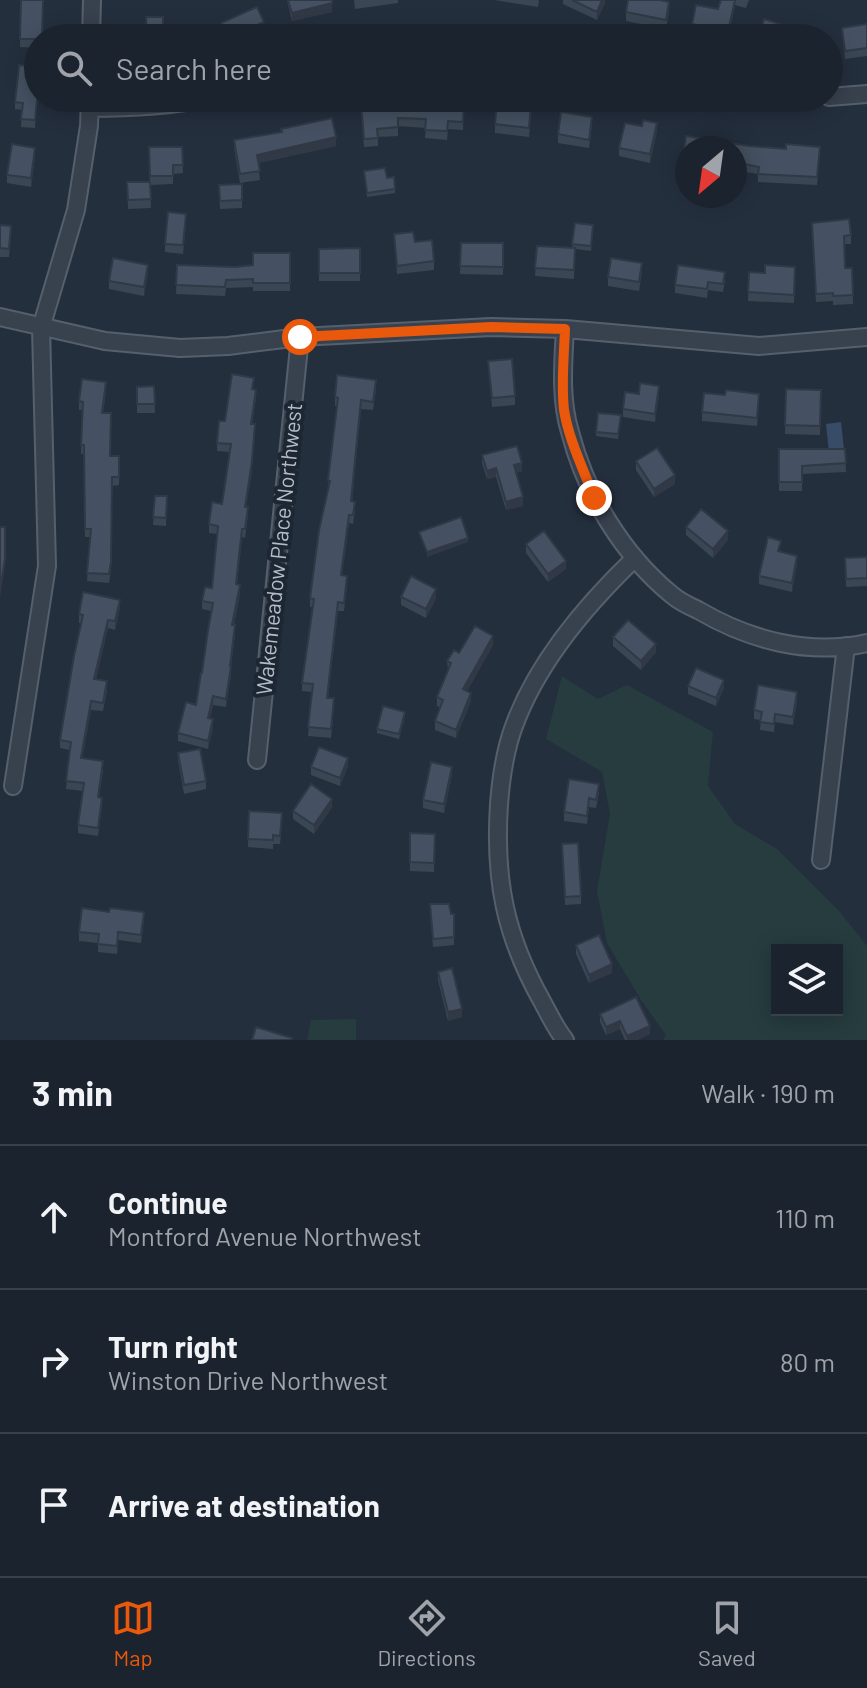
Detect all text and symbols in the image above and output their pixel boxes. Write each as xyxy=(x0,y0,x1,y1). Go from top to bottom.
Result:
search box xyxy=(24,24,843,112)
icon: search xyxy=(52,46,96,90)
text: Search here xyxy=(116,50,272,86)
north arrow xyxy=(675,136,747,208)
route start xyxy=(282,319,318,355)
street label: Wakemeadow Place Northwest xyxy=(250,402,306,696)
route end xyxy=(576,480,612,516)
map controls xyxy=(771,944,843,1016)
button: layers xyxy=(771,944,843,1016)
text: 3 min xyxy=(32,1072,113,1113)
text: Walk · 190 m xyxy=(701,1077,835,1108)
text: Continue xyxy=(108,1184,228,1220)
icon: ahead xyxy=(32,1195,76,1239)
text: 110 m xyxy=(775,1202,835,1233)
text: Montford Avenue Northwest xyxy=(108,1220,422,1251)
text: Turn right xyxy=(108,1328,238,1364)
icon: right xyxy=(32,1339,76,1383)
text: 80 m xyxy=(780,1346,835,1377)
text: Winston Drive Northwest xyxy=(108,1364,388,1395)
icon: arrive xyxy=(32,1483,76,1527)
text: Arrive at destination xyxy=(108,1487,380,1523)
tab: Map xyxy=(111,1596,155,1670)
tab: Directions xyxy=(377,1596,476,1670)
tab: Saved xyxy=(698,1596,756,1670)

